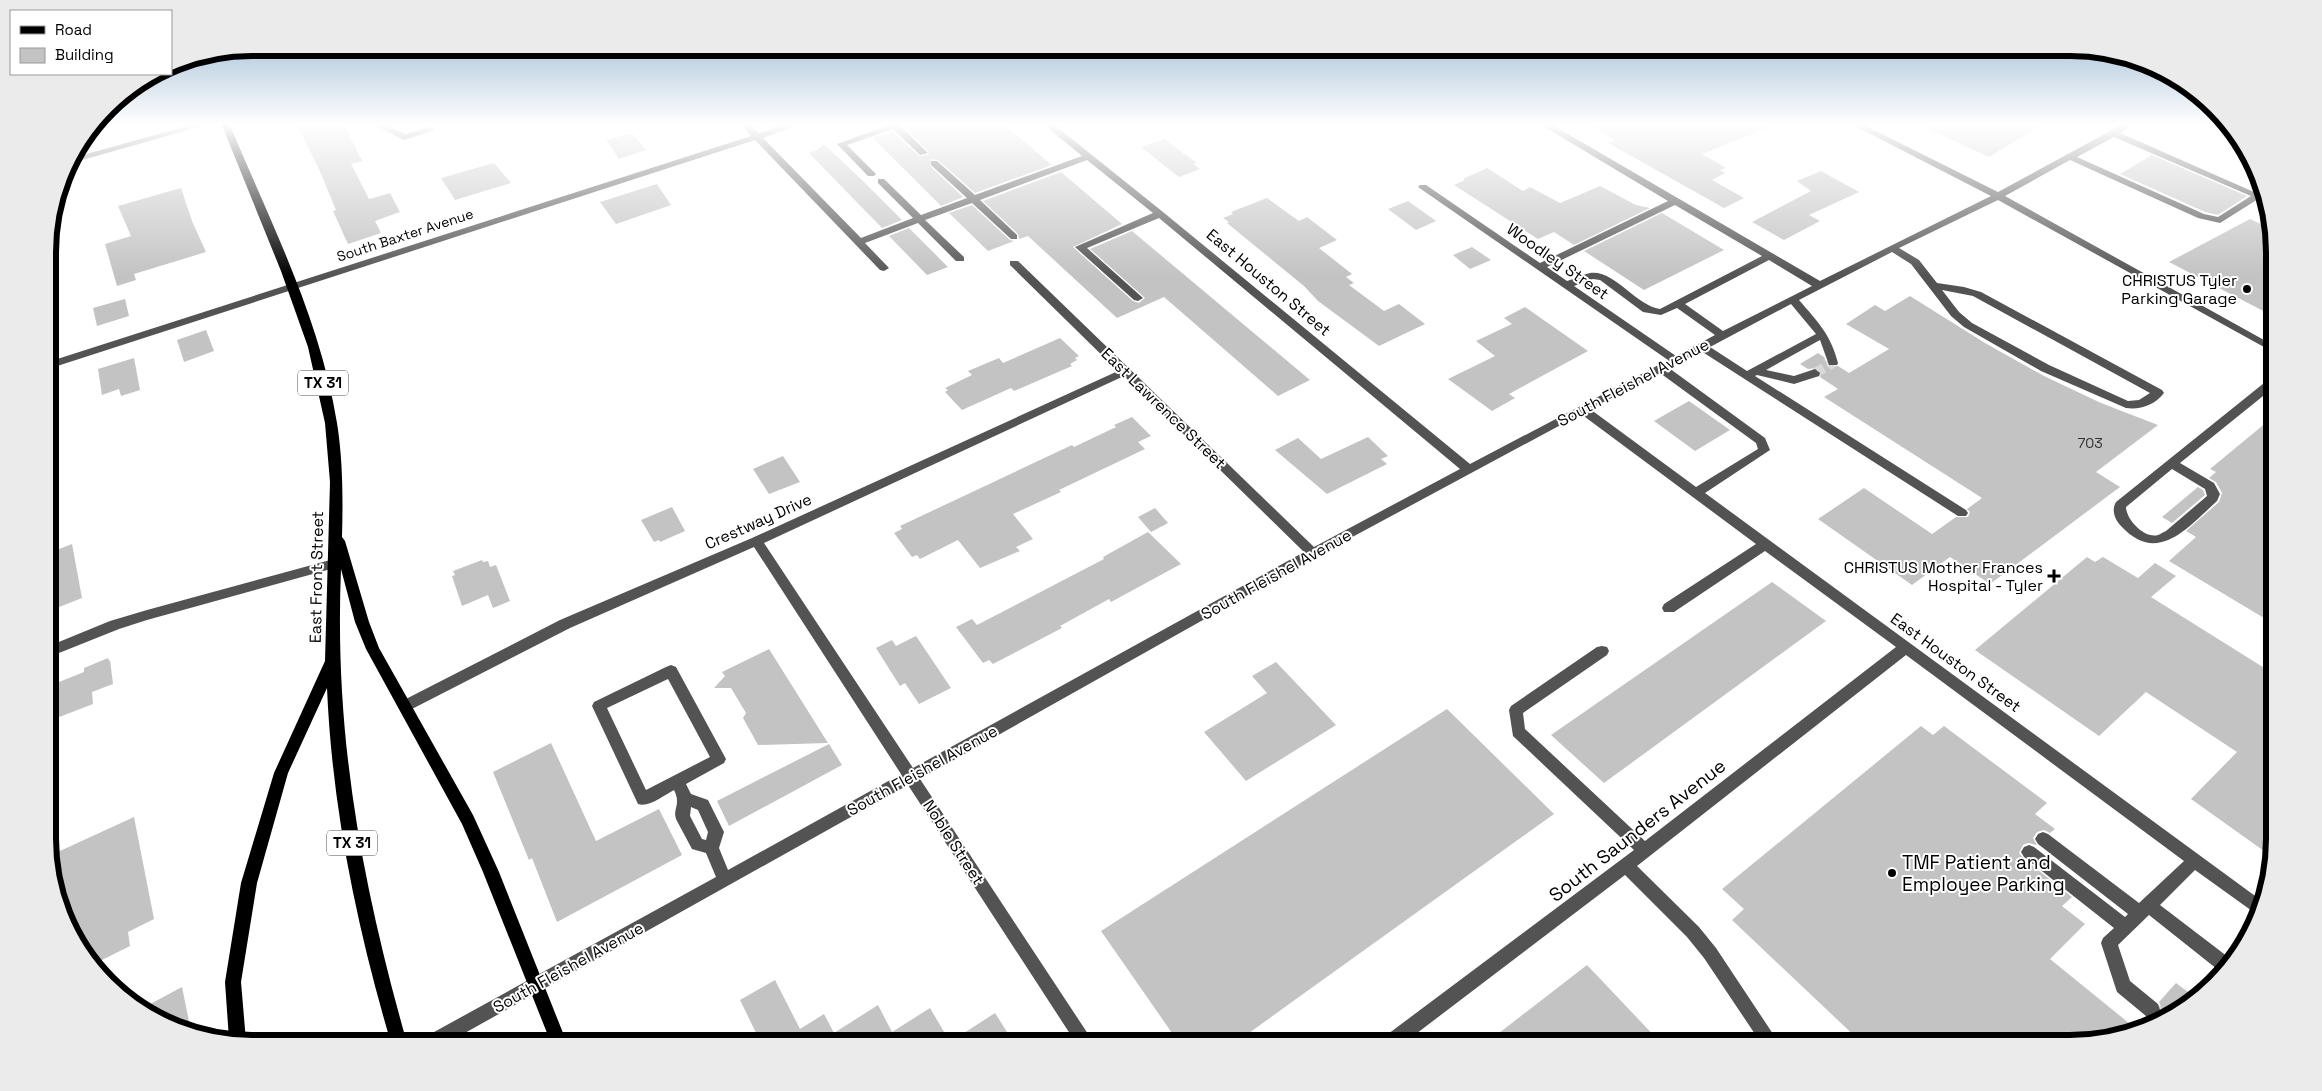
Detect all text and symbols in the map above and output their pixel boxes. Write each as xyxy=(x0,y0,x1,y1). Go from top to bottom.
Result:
legend xyxy=(10,10,172,75)
text: Road xyxy=(55,20,92,39)
text: Building xyxy=(55,45,114,64)
street label: South Baxter Avenue xyxy=(334,204,476,266)
street label: Woodley Street xyxy=(1503,218,1613,304)
street label: East Houston Street xyxy=(1202,224,1335,341)
place label: CHRISTUS Tyler Parking Garage xyxy=(2121,270,2237,309)
marker: CHRISTUS Tyler Parking Garage xyxy=(2241,283,2253,295)
street label: South Fleishel Avenue xyxy=(1554,334,1713,431)
street label: East Lawrence Street xyxy=(1097,343,1230,473)
road number: TX 31 xyxy=(298,370,348,396)
house number: 703 xyxy=(2077,434,2103,452)
street label: Crestway Drive xyxy=(701,488,815,554)
street label: East Front Street xyxy=(305,511,328,643)
street label: South Fleishel Avenue xyxy=(1197,524,1355,625)
place label: CHRISTUS Mother Frances Hospital - Tyler xyxy=(1844,557,2043,596)
marker: CHRISTUS Mother Frances Hospital - Tyler xyxy=(2047,569,2061,583)
street label: East Houston Street xyxy=(1886,608,2025,717)
street label: South Fleishel Avenue xyxy=(843,720,1001,821)
street label: South Saunders Avenue xyxy=(1544,753,1731,907)
street label: Noble Street xyxy=(918,796,989,889)
road number: TX 31 xyxy=(327,830,377,856)
place label: TMF Patient and Employee Parking xyxy=(1902,850,2065,897)
marker: TMF Patient and Employee Parking xyxy=(1886,867,1898,879)
street label: South Fleishel Avenue xyxy=(489,917,647,1018)

